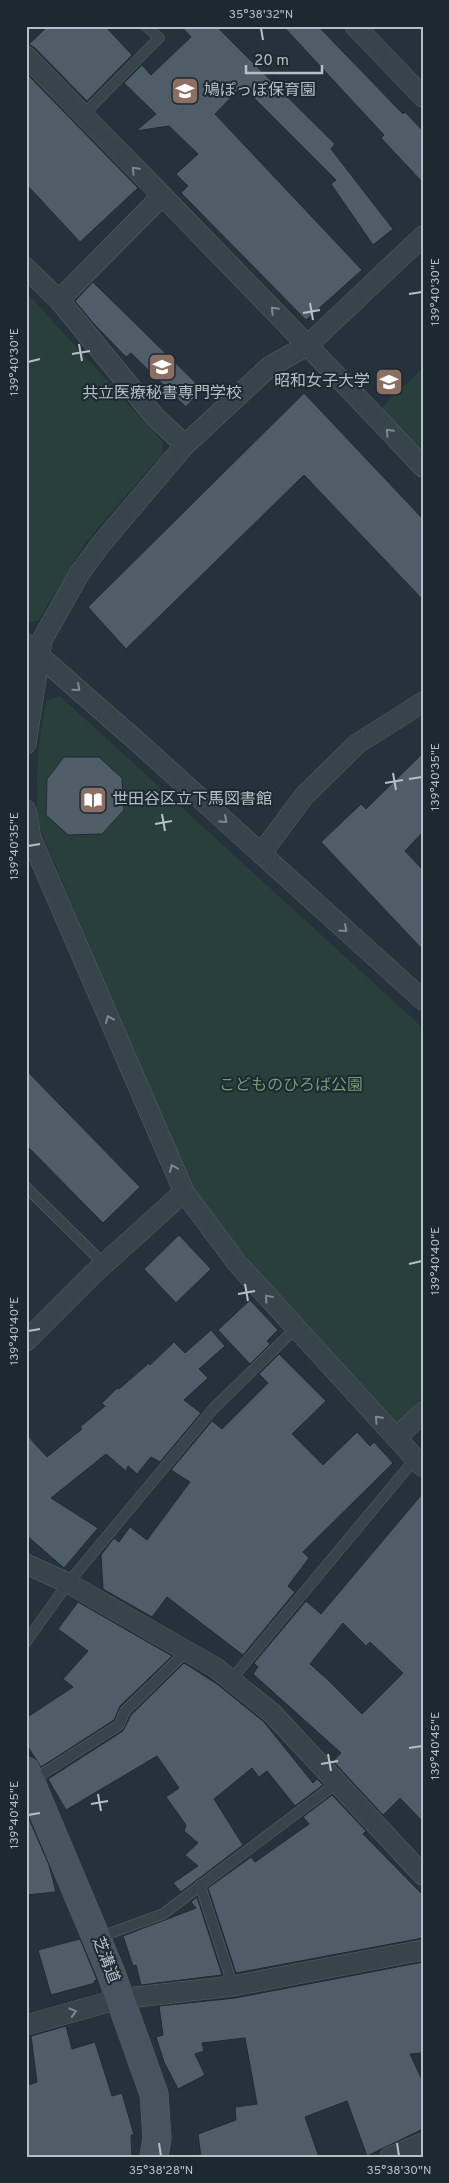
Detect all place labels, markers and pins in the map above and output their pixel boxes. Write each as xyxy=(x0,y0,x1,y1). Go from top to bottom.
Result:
school or university icon: 鳩ぽっぽ保育園 xyxy=(170,76,200,106)
place label: 鳩ぽっぽ保育園 xyxy=(204,81,316,101)
school or university icon: 共立医療秘書専門学校 xyxy=(147,352,177,382)
school or university icon: 昭和女子大学 xyxy=(374,367,404,397)
place label: 昭和女子大学 xyxy=(274,372,370,392)
place label: 共立医療秘書専門学校 xyxy=(82,384,242,404)
library icon: 世田谷区立下馬図書館 xyxy=(78,785,108,815)
place label: 世田谷区立下馬図書館 xyxy=(112,790,272,810)

